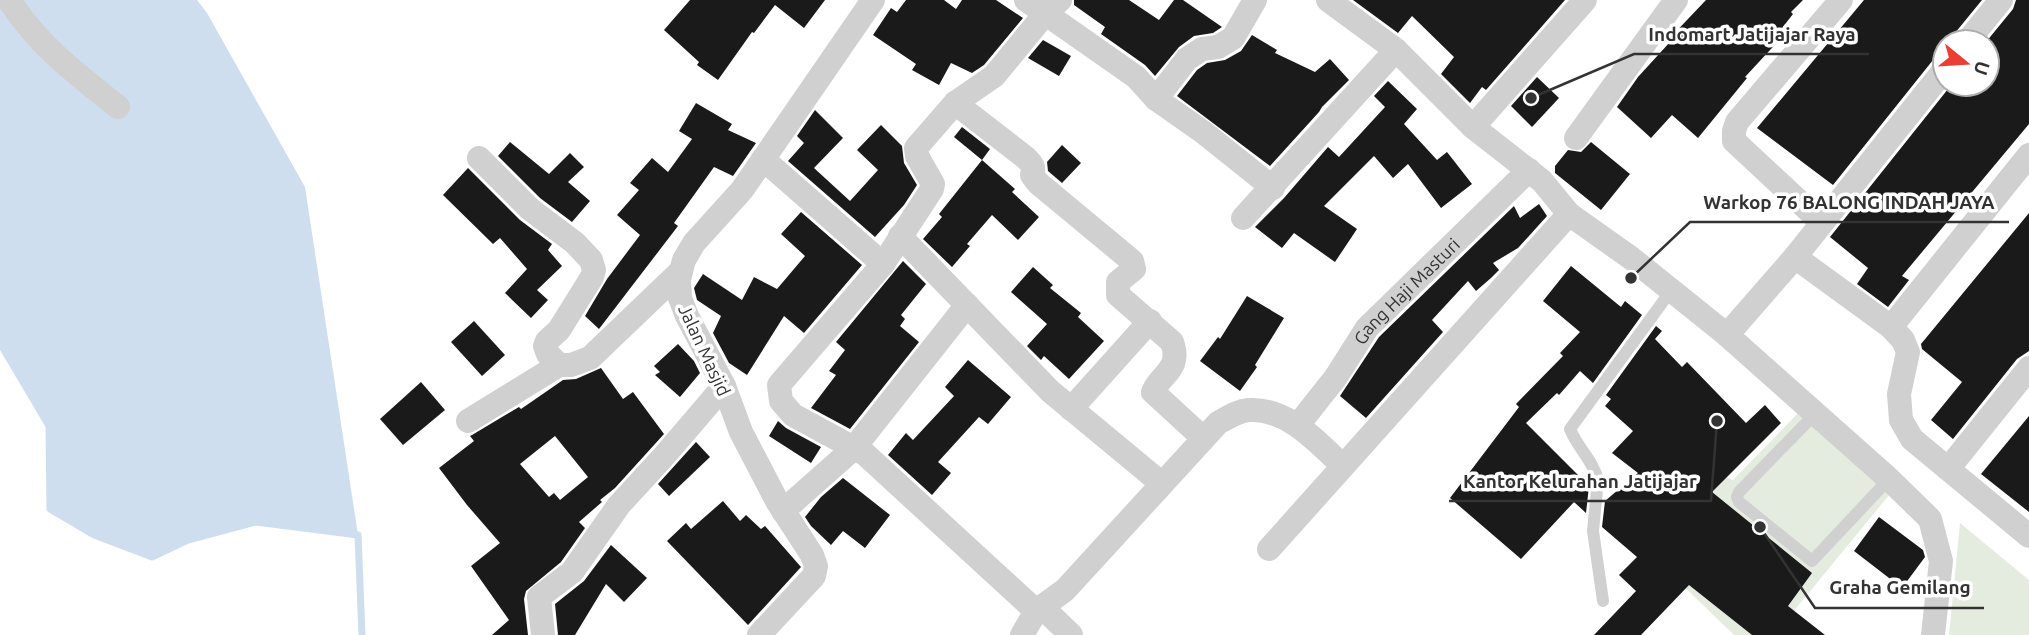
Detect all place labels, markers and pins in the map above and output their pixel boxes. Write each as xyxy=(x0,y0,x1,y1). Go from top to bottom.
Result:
callout: Indomart Jatijajar Raya xyxy=(1634,14,1869,54)
callout: Warkop 76 BALONG INDAH JAYA xyxy=(1690,182,2009,222)
callout: Kantor Kelurahan Jatijajar xyxy=(1449,461,1711,501)
callout: Graha Gemilang xyxy=(1815,568,1984,608)

